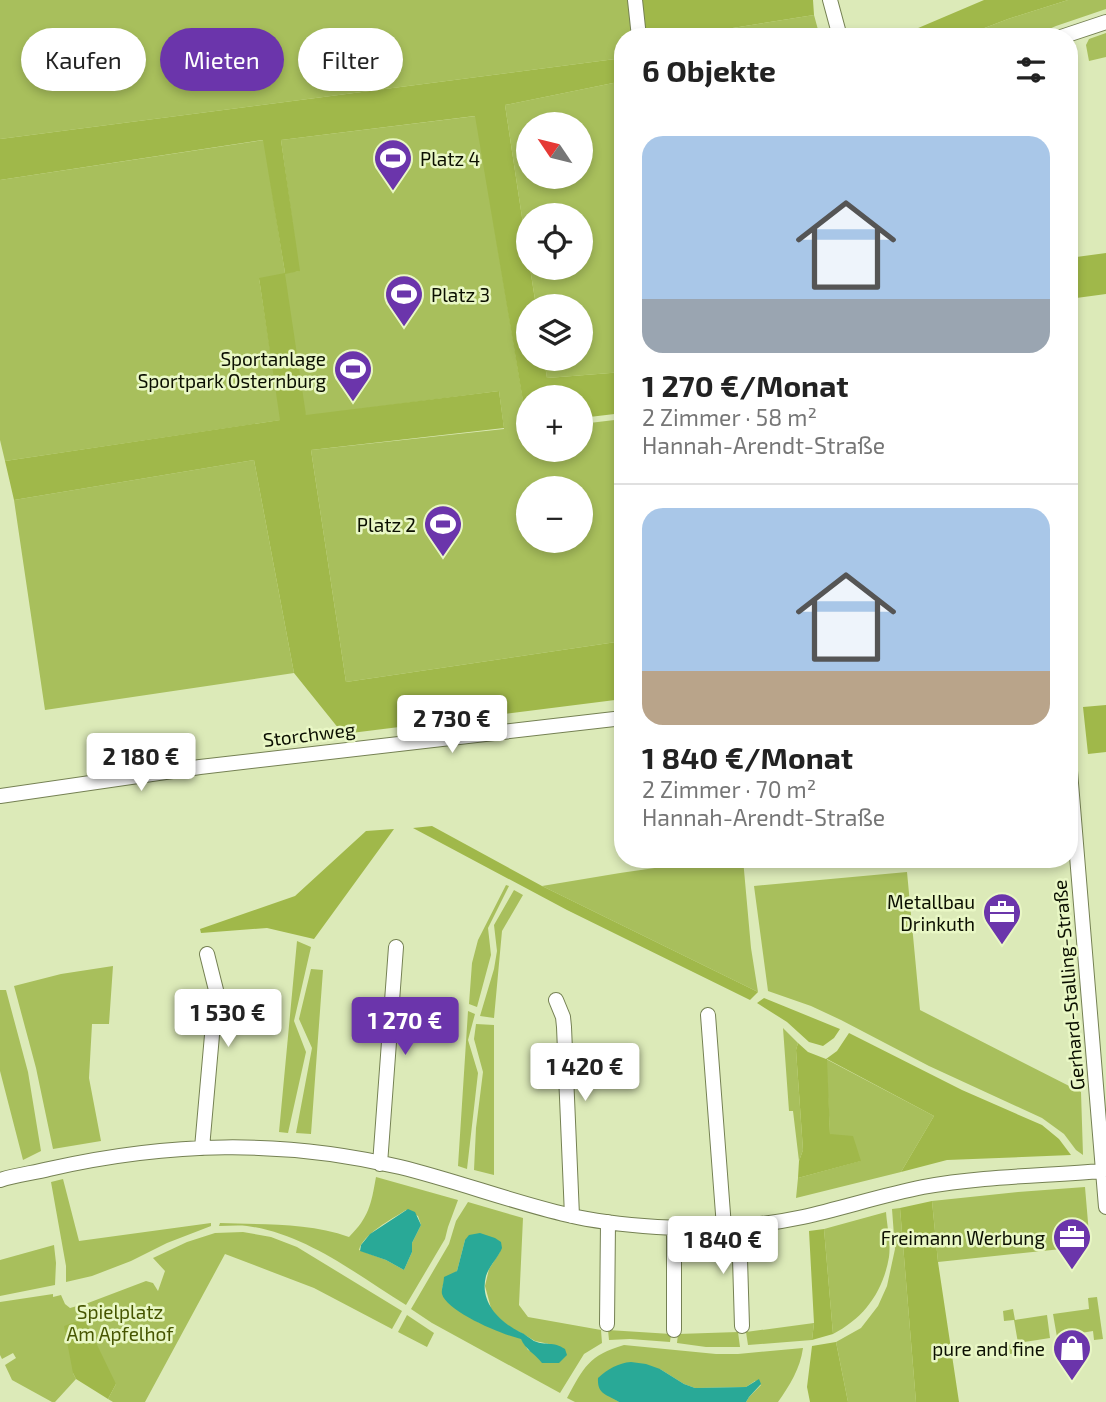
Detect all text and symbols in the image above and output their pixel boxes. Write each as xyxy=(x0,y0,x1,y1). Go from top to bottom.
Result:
chip: Kaufen xyxy=(21,28,146,91)
chip: Mieten xyxy=(160,28,284,91)
chip: Filter xyxy=(298,28,403,91)
icon: filters xyxy=(1012,51,1050,89)
text: 6 Objekte xyxy=(642,52,776,88)
north arrow xyxy=(516,112,593,189)
map controls xyxy=(516,112,593,553)
sports icon: Platz 4 xyxy=(372,137,414,192)
place label: Platz 4 xyxy=(420,147,480,170)
icon: home xyxy=(783,182,909,308)
button: locate xyxy=(516,203,593,280)
sports icon: Platz 3 xyxy=(383,273,425,328)
place label: Platz 3 xyxy=(431,283,490,306)
button: layers xyxy=(516,294,593,371)
place label: Sportanlage Sportpark Osternburg xyxy=(138,347,326,392)
sports icon: Sportanlage Sportpark Osternburg xyxy=(332,348,374,403)
text: 1 270 €/Monat xyxy=(642,367,849,403)
button: + xyxy=(516,385,593,462)
text: 2 Zimmer · 58 m² xyxy=(642,403,817,431)
text: Hannah-Arendt-Straße xyxy=(642,431,885,459)
button: − xyxy=(516,476,593,553)
sports icon: Platz 2 xyxy=(422,503,464,558)
place label: Platz 2 xyxy=(357,513,416,536)
icon: home xyxy=(783,554,909,680)
pin: 2 730 € xyxy=(387,696,517,755)
text: 2 730 € xyxy=(413,704,491,732)
street label: Storchweg xyxy=(262,717,357,751)
pin: 2 180 € xyxy=(76,734,206,793)
text: 1 840 €/Monat xyxy=(642,739,853,775)
text: 2 180 € xyxy=(103,742,179,770)
text: 2 Zimmer · 70 m² xyxy=(642,775,816,803)
text: Hannah-Arendt-Straße xyxy=(642,803,885,831)
street label: Gerhard-Stalling-Straße xyxy=(1047,879,1089,1091)
place label: Metallbau Drinkuth xyxy=(887,890,975,935)
office icon: Metallbau Drinkuth xyxy=(981,891,1023,946)
pin: 1 530 € xyxy=(163,990,293,1049)
text: 1 530 € xyxy=(191,998,265,1026)
pin: 1 270 € xyxy=(340,998,470,1057)
text: 1 270 € xyxy=(368,1006,442,1034)
pin: 1 420 € xyxy=(520,1044,650,1103)
text: 1 420 € xyxy=(546,1052,624,1080)
pin: 1 840 € xyxy=(658,1216,788,1276)
office icon: Freimann Werbung xyxy=(1051,1216,1093,1271)
text: 1 840 € xyxy=(684,1225,762,1253)
place label: Freimann Werbung xyxy=(881,1226,1045,1249)
park label: Spielplatz Am Apfelhof xyxy=(66,1300,174,1345)
shop icon: pure and fine xyxy=(1051,1327,1093,1382)
place label: pure and fine xyxy=(932,1337,1045,1360)

